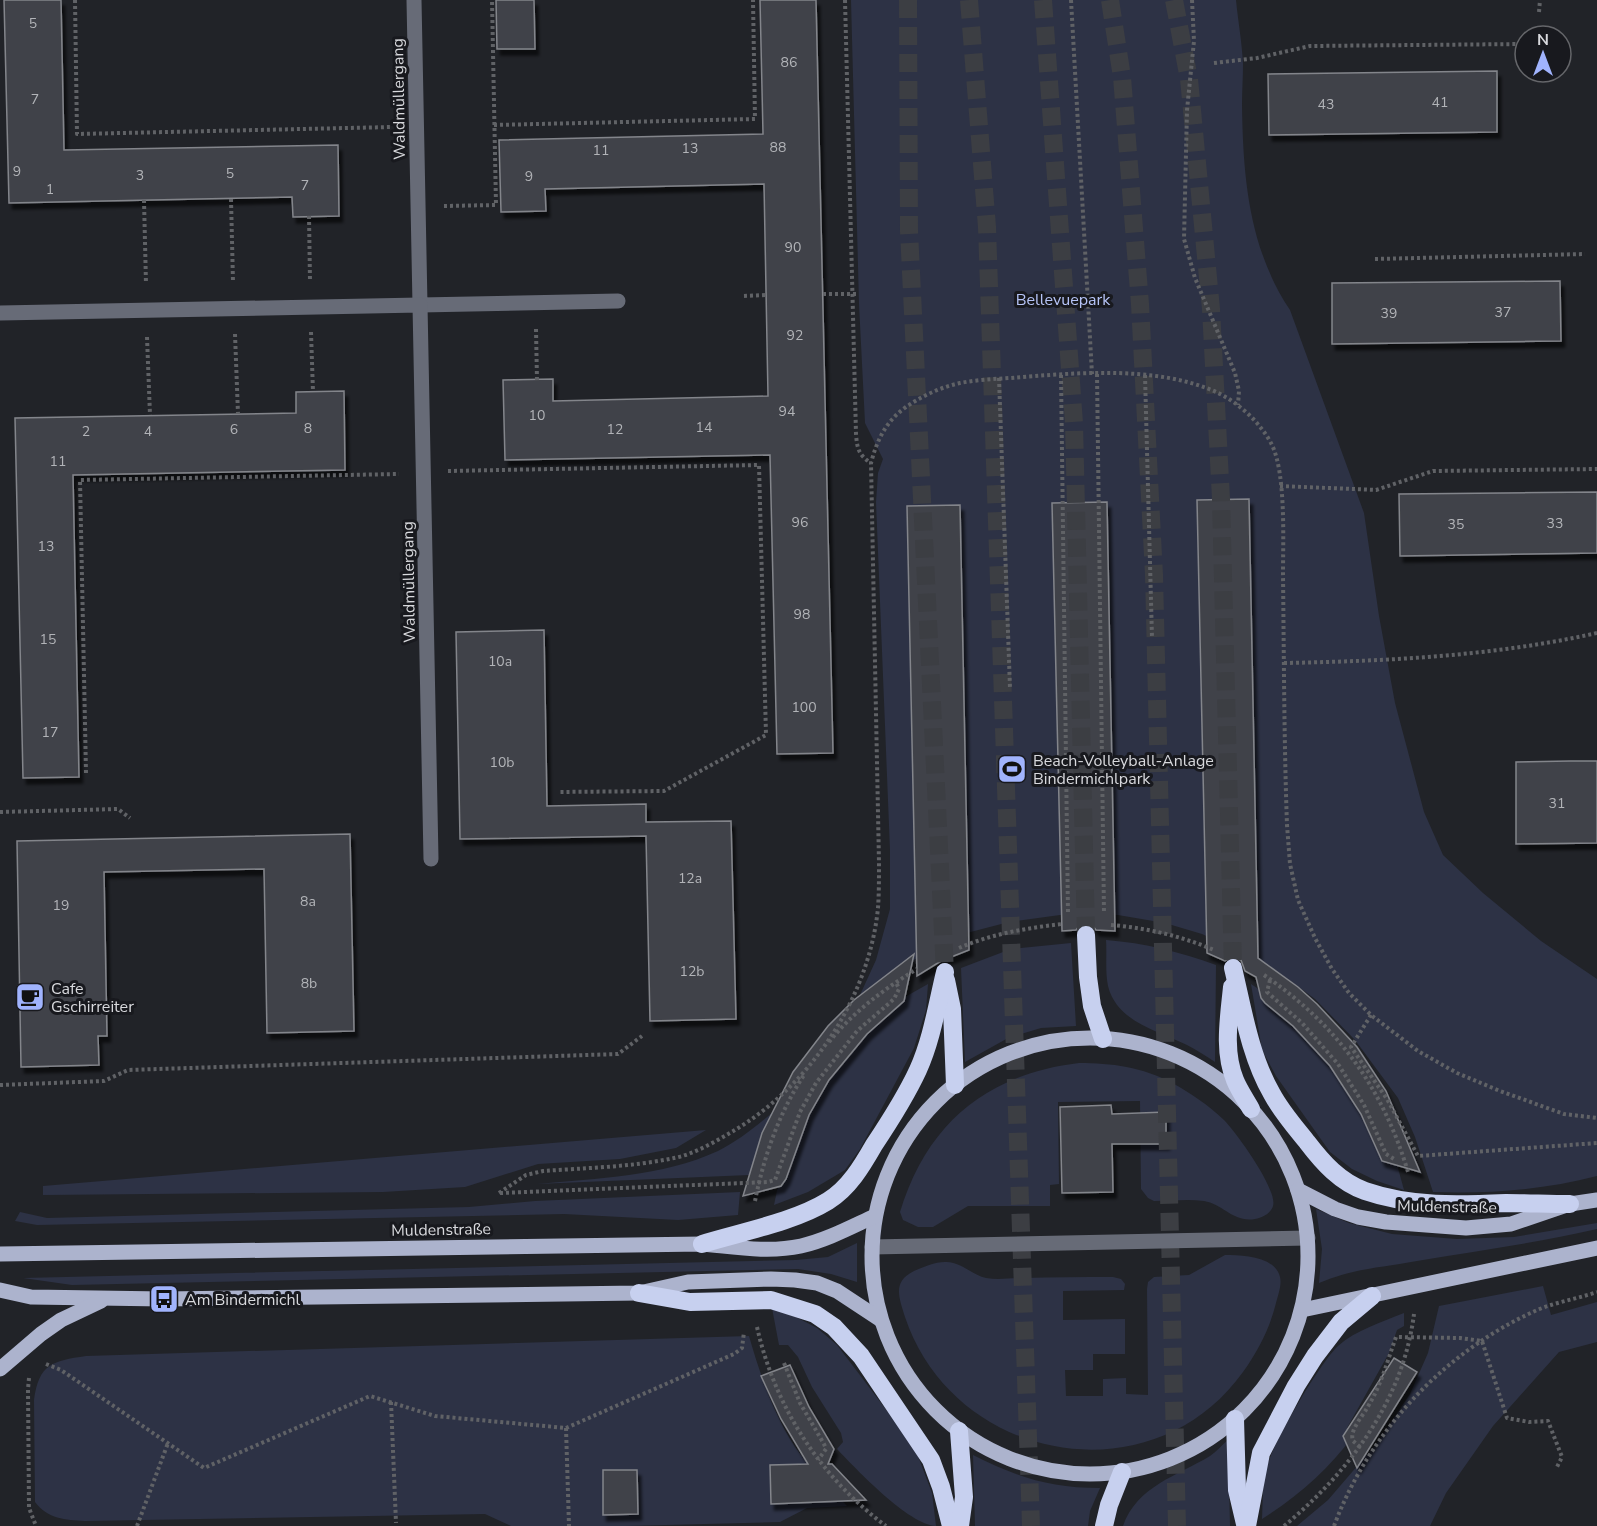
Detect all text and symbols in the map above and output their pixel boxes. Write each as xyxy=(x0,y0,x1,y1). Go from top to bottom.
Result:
house number: 5 xyxy=(29,14,37,33)
north arrow xyxy=(1513,24,1573,84)
text: N xyxy=(1537,29,1549,51)
street label: Waldmüllergang xyxy=(387,38,411,160)
house number: 86 xyxy=(781,53,797,72)
house number: 7 xyxy=(31,90,39,109)
house number: 41 xyxy=(1432,93,1448,112)
house number: 43 xyxy=(1318,95,1334,114)
house number: 88 xyxy=(770,138,786,157)
house number: 13 xyxy=(682,139,698,158)
house number: 11 xyxy=(593,141,609,160)
house number: 9 xyxy=(13,162,21,181)
house number: 5 xyxy=(226,164,234,183)
house number: 3 xyxy=(136,166,144,185)
house number: 9 xyxy=(525,167,533,186)
house number: 7 xyxy=(301,176,309,195)
house number: 1 xyxy=(46,180,54,199)
house number: 90 xyxy=(785,238,801,257)
park label: Bellevuepark xyxy=(1016,289,1111,311)
house number: 37 xyxy=(1495,303,1511,322)
house number: 39 xyxy=(1381,304,1397,323)
house number: 92 xyxy=(787,326,803,345)
house number: 94 xyxy=(779,402,795,421)
house number: 10 xyxy=(529,406,545,425)
house number: 14 xyxy=(696,418,712,437)
house number: 8 xyxy=(304,419,312,438)
house number: 6 xyxy=(230,420,238,439)
house number: 12 xyxy=(607,420,623,439)
house number: 2 xyxy=(82,422,90,441)
house number: 4 xyxy=(144,422,152,441)
house number: 11 xyxy=(50,452,66,471)
house number: 96 xyxy=(792,513,808,532)
house number: 33 xyxy=(1547,514,1563,533)
house number: 35 xyxy=(1448,515,1464,534)
street label: Waldmüllergang xyxy=(397,521,421,643)
house number: 13 xyxy=(38,537,54,556)
house number: 98 xyxy=(794,605,810,624)
house number: 15 xyxy=(40,630,56,649)
house number: 10a xyxy=(488,652,512,671)
house number: 100 xyxy=(791,698,817,717)
house number: 17 xyxy=(42,723,58,742)
place label: Beach-Volleyball-Anlage Bindermichlpark xyxy=(1033,750,1214,790)
house number: 10b xyxy=(490,753,514,772)
sports icon: Beach-Volleyball-Anlage Bindermichlpark xyxy=(996,753,1028,785)
house number: 31 xyxy=(1549,794,1565,813)
house number: 12a xyxy=(678,869,702,888)
house number: 8a xyxy=(300,892,316,911)
house number: 19 xyxy=(53,896,69,915)
house number: 12b xyxy=(680,962,704,981)
house number: 8b xyxy=(301,974,317,993)
place label: Cafe Gschirreiter xyxy=(51,978,134,1018)
cafe icon: Cafe Gschirreiter xyxy=(14,981,46,1013)
street label: Muldenstraße xyxy=(1397,1195,1497,1219)
street label: Muldenstraße xyxy=(391,1218,491,1242)
bus stop icon: Am Bindermichl xyxy=(148,1283,180,1315)
place label: Am Bindermichl xyxy=(185,1289,301,1311)

